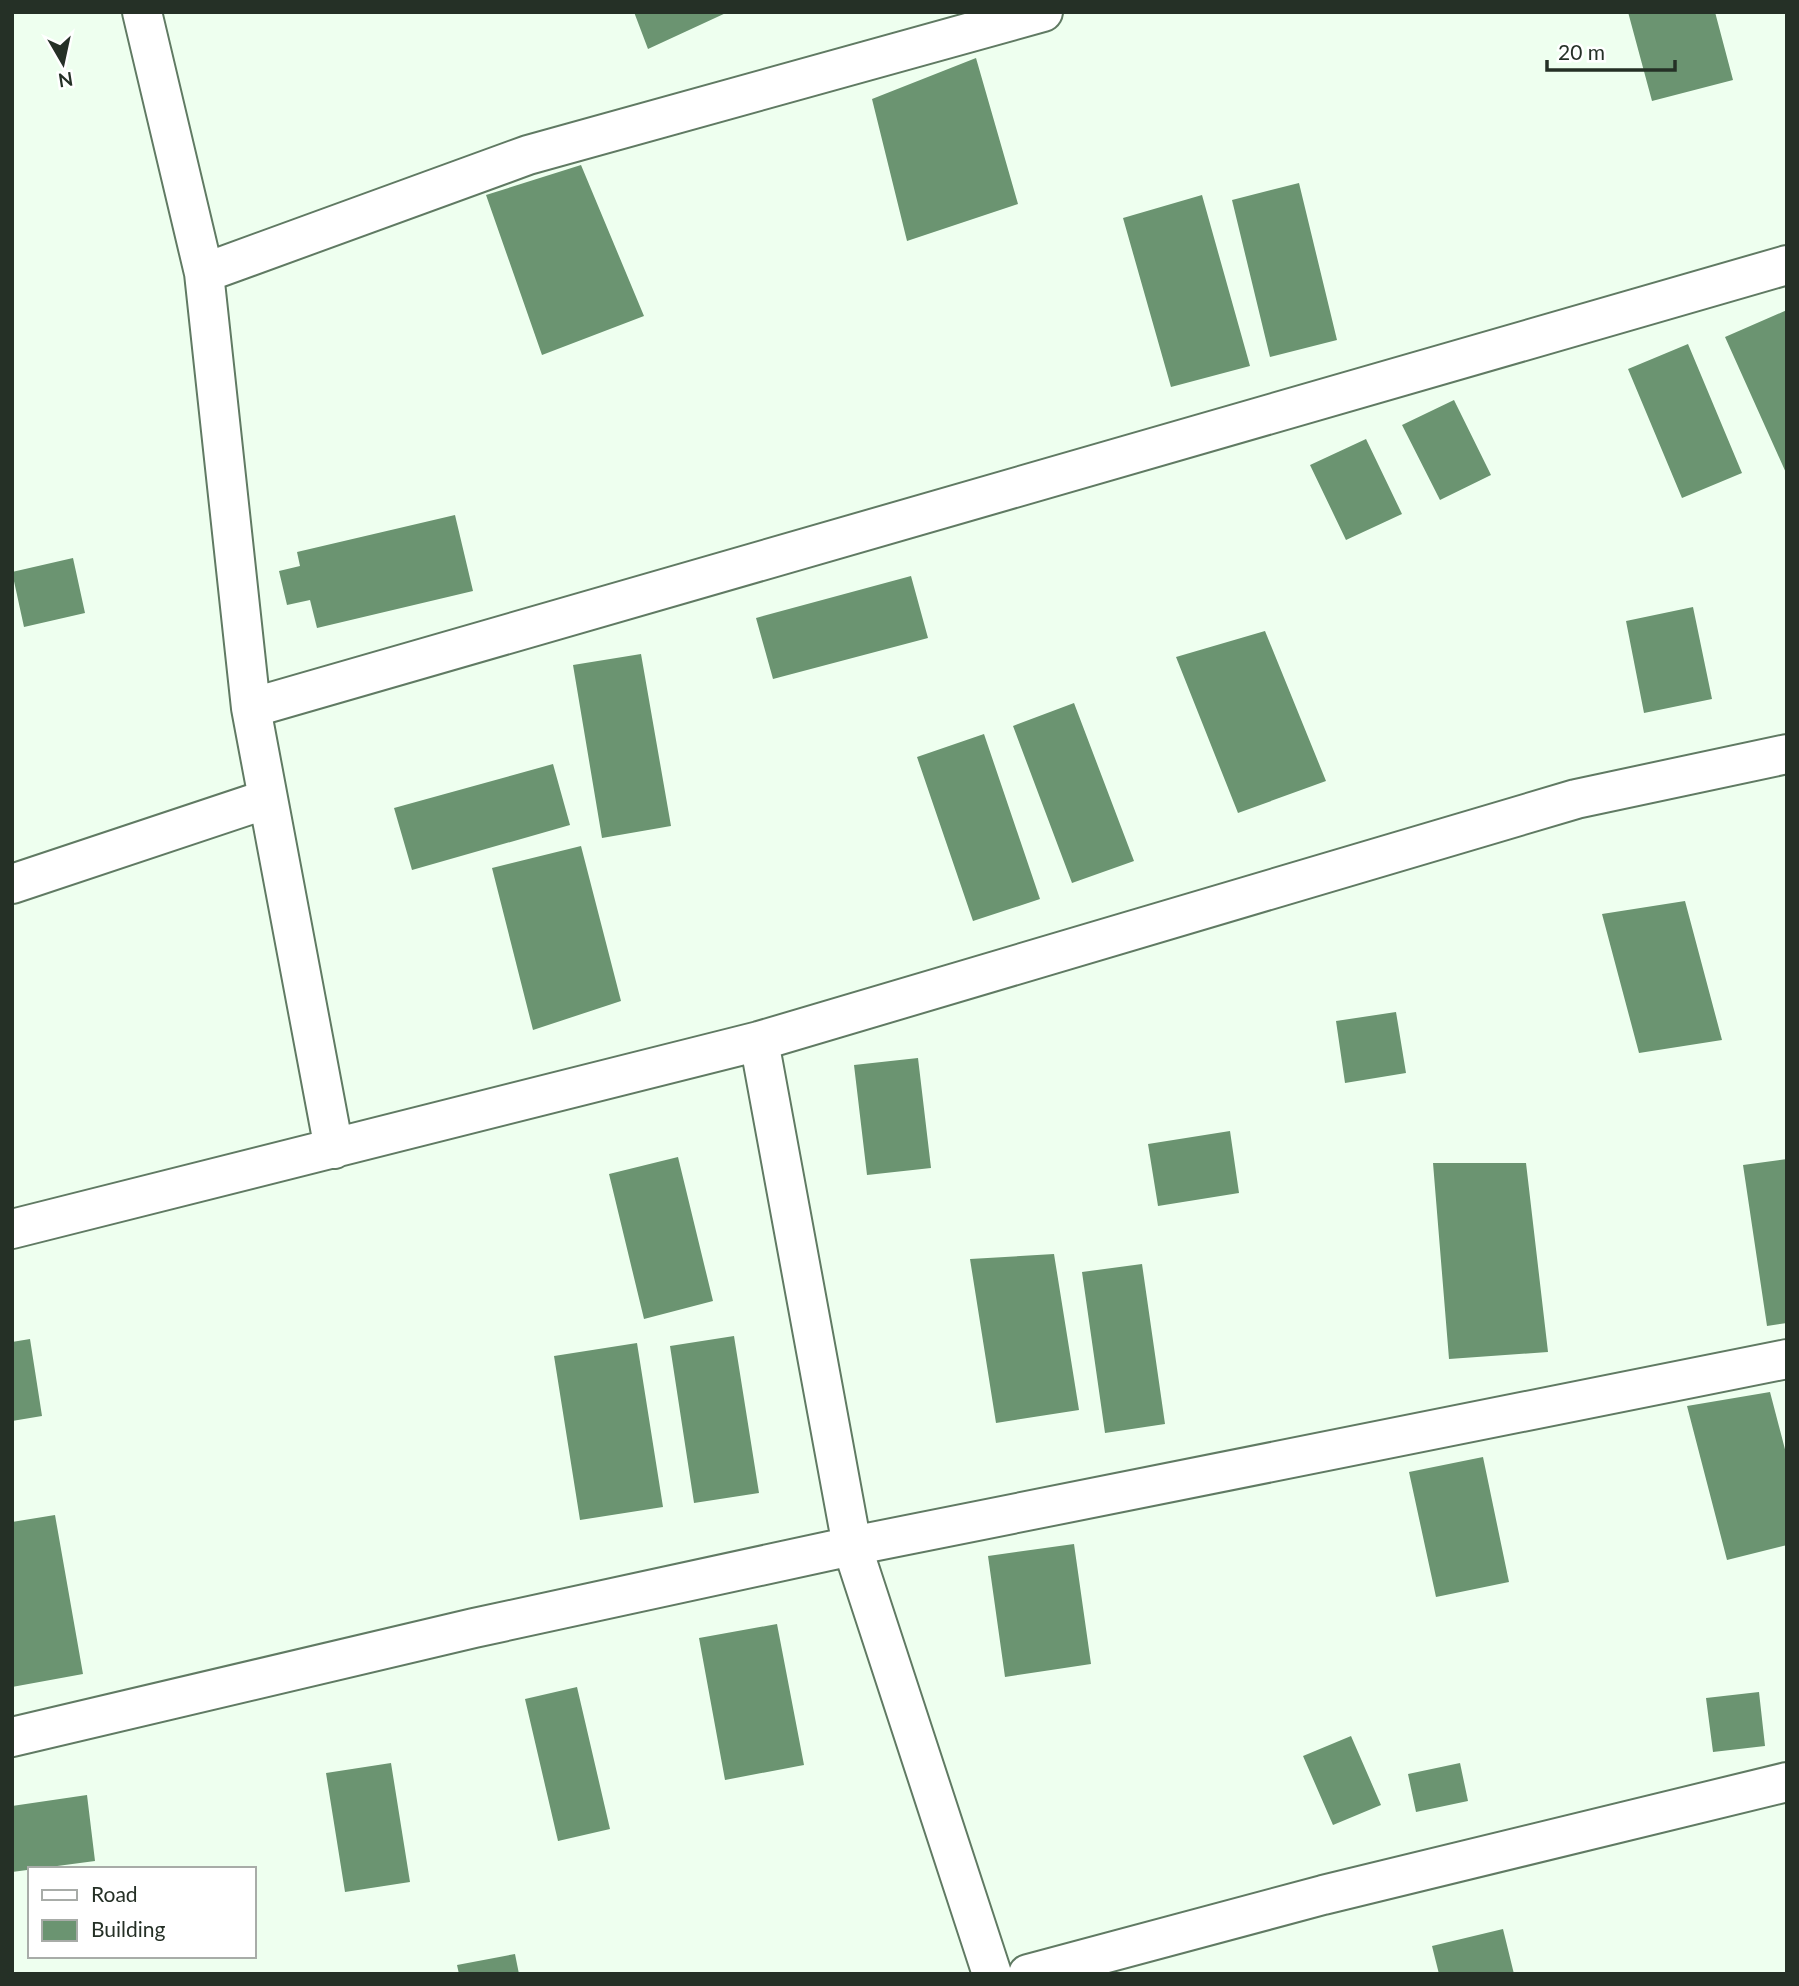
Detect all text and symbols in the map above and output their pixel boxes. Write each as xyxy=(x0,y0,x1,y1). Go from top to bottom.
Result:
north arrow xyxy=(28,28,98,98)
scale bar xyxy=(1547,28,1675,72)
text: 20 m xyxy=(1558,39,1605,64)
text: N xyxy=(57,68,75,93)
legend xyxy=(28,1867,256,1958)
text: Road xyxy=(91,1881,138,1906)
text: Building xyxy=(91,1916,166,1941)

